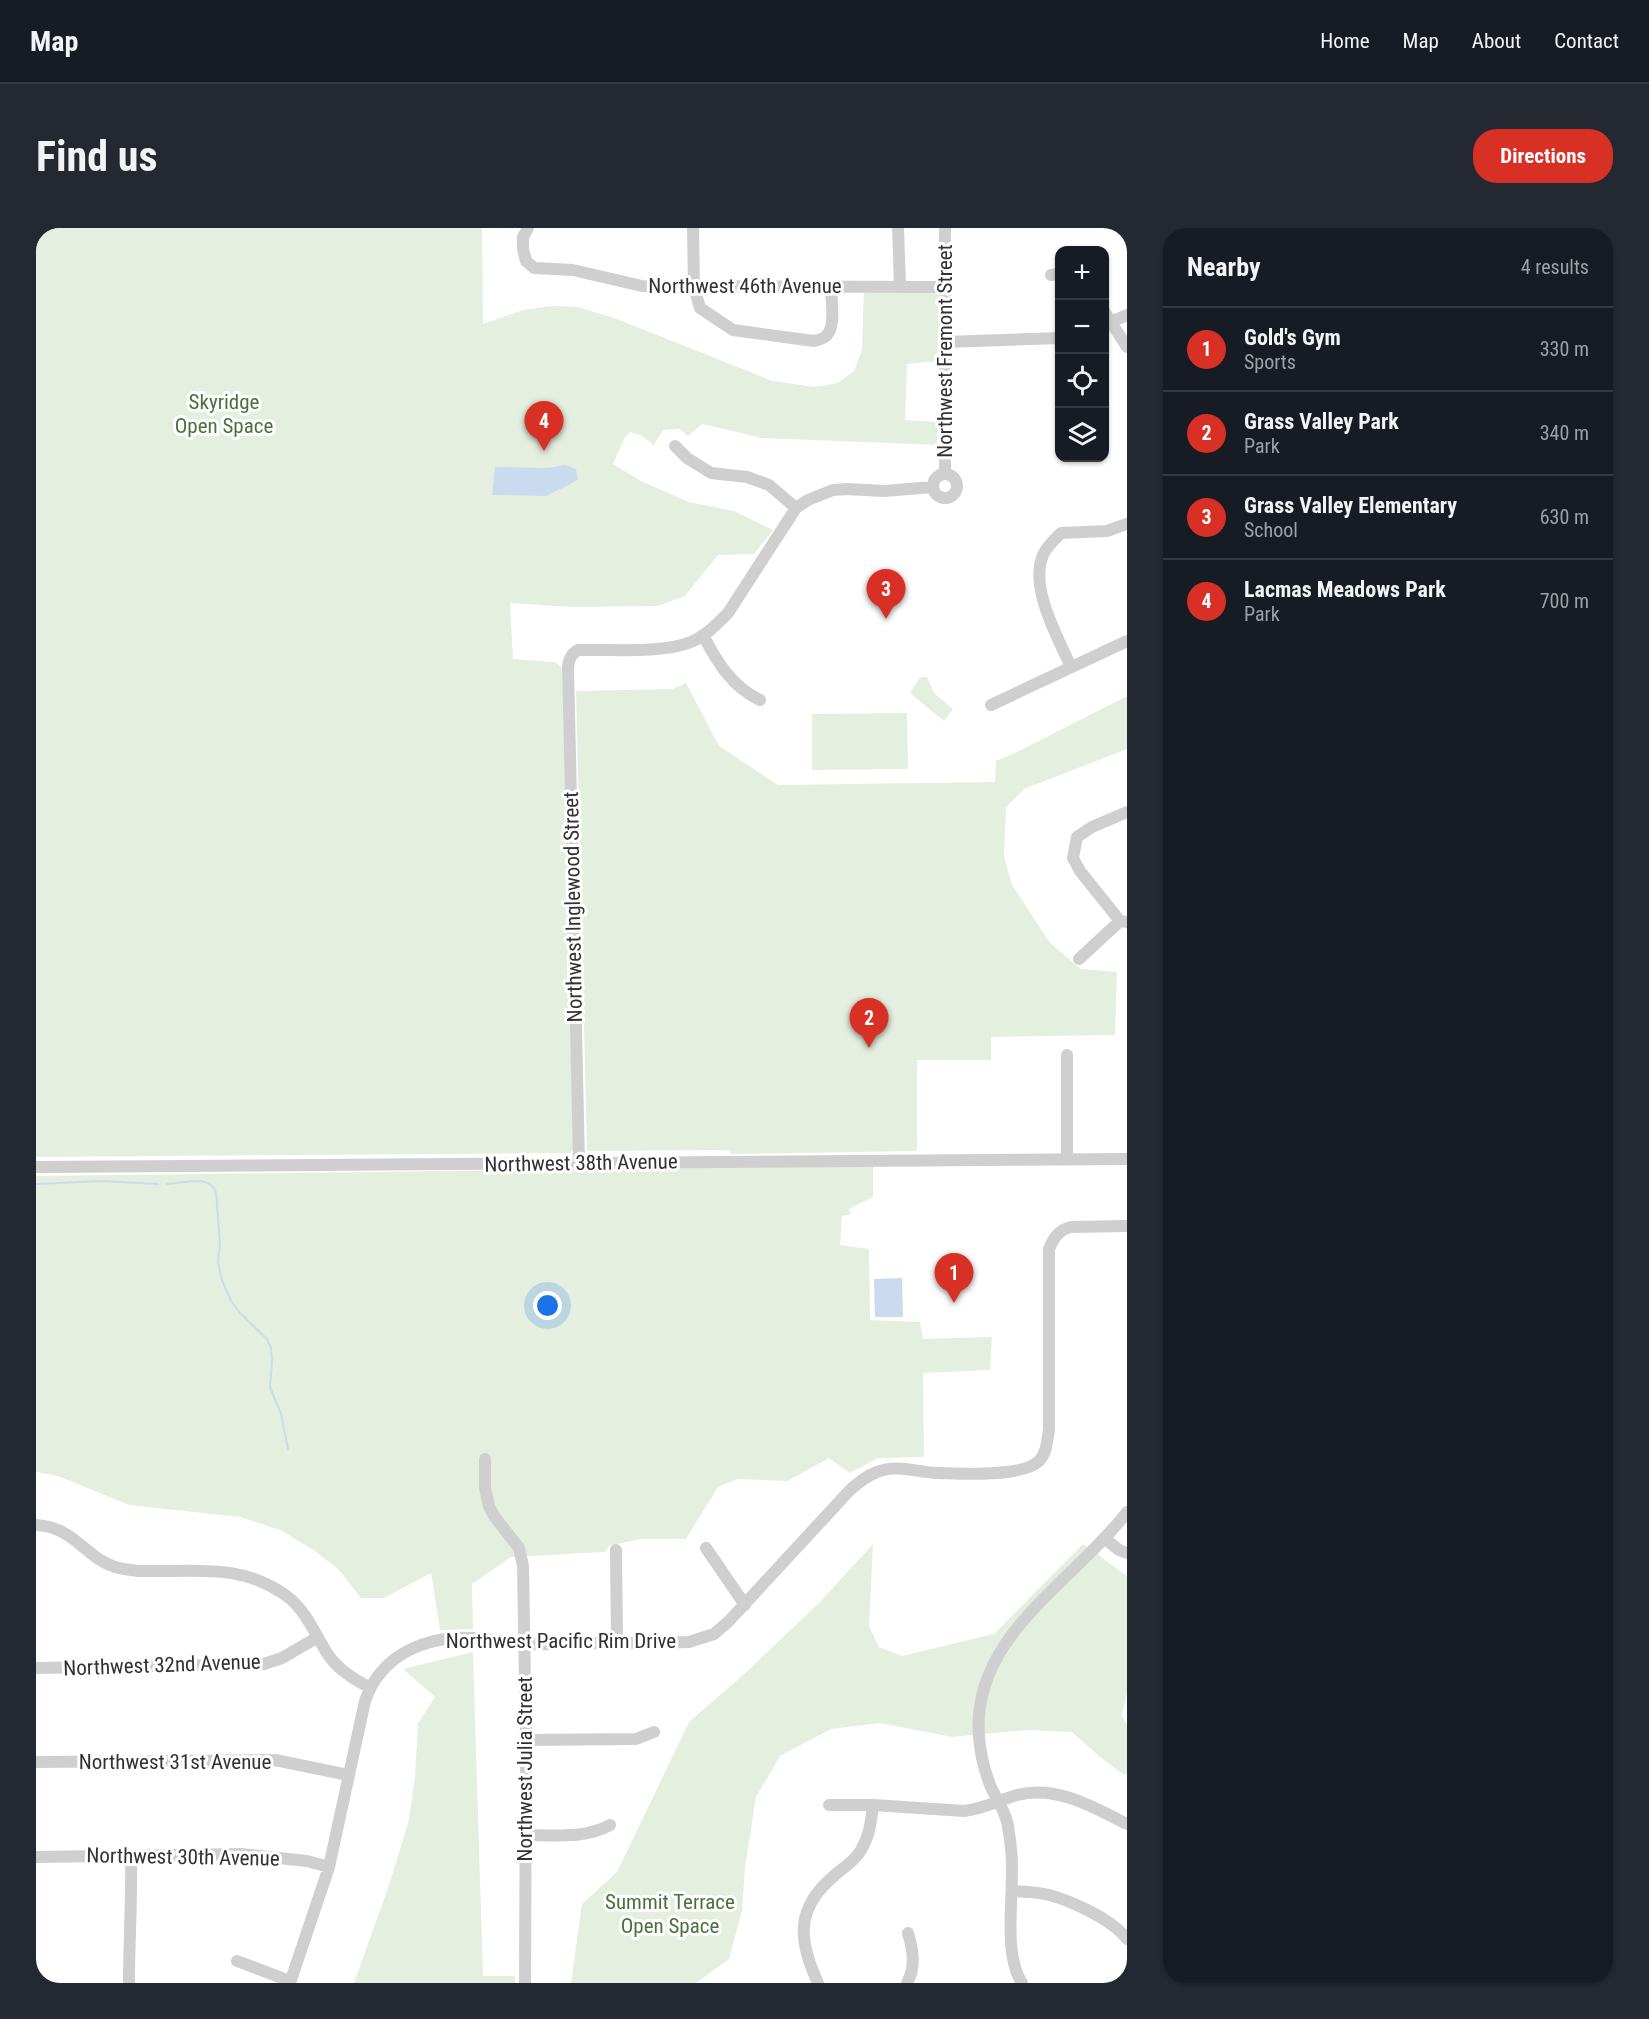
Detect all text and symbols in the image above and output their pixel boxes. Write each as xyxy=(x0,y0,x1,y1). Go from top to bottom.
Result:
text: Map xyxy=(30,25,78,58)
text: Home xyxy=(1320,29,1370,53)
text: Map xyxy=(1403,29,1439,53)
text: About xyxy=(1472,29,1521,53)
text: Contact xyxy=(1554,29,1619,53)
button: Directions xyxy=(1473,129,1613,183)
text: Find us xyxy=(36,132,157,181)
street label: Northwest Fremont Street xyxy=(933,244,957,458)
map controls xyxy=(1055,246,1109,462)
button: + xyxy=(1055,246,1109,300)
text: Nearby xyxy=(1187,252,1261,282)
text: 4 results xyxy=(1521,255,1589,279)
street label: Northwest 46th Avenue xyxy=(648,274,842,298)
button: − xyxy=(1055,300,1109,354)
text: Gold's Gym xyxy=(1244,325,1341,350)
text: 1 xyxy=(1201,337,1212,361)
text: 330 m xyxy=(1540,337,1589,361)
text: Sports xyxy=(1244,350,1296,374)
button: locate xyxy=(1055,354,1109,408)
park label: Skyridge Open Space xyxy=(175,390,273,438)
pin: 4 xyxy=(524,402,564,451)
button: layers xyxy=(1055,408,1109,462)
text: Grass Valley Park xyxy=(1244,409,1399,434)
text: 2 xyxy=(1201,421,1212,445)
text: 340 m xyxy=(1540,421,1589,445)
text: Park xyxy=(1244,434,1280,458)
text: Grass Valley Elementary xyxy=(1244,493,1457,518)
text: 3 xyxy=(1201,505,1212,529)
text: 630 m xyxy=(1540,505,1589,529)
text: School xyxy=(1244,518,1298,542)
pin: 3 xyxy=(866,570,906,619)
text: Lacmas Meadows Park xyxy=(1244,577,1446,602)
text: 4 xyxy=(1201,589,1212,613)
text: 700 m xyxy=(1540,589,1589,613)
text: Park xyxy=(1244,602,1280,626)
street label: Northwest Inglewood Street xyxy=(559,792,587,1022)
pin: 2 xyxy=(850,998,888,1048)
street label: Northwest 38th Avenue xyxy=(484,1149,678,1177)
pin: 1 xyxy=(934,1254,974,1303)
your location xyxy=(533,1291,562,1320)
street label: Northwest Pacific Rim Drive xyxy=(446,1629,676,1653)
street label: Northwest 32nd Avenue xyxy=(63,1650,261,1680)
street label: Northwest Julia Street xyxy=(513,1677,537,1861)
street label: Northwest 31st Avenue xyxy=(79,1750,272,1774)
street label: Northwest 30th Avenue xyxy=(86,1843,280,1871)
park label: Summit Terrace Open Space xyxy=(605,1890,735,1938)

